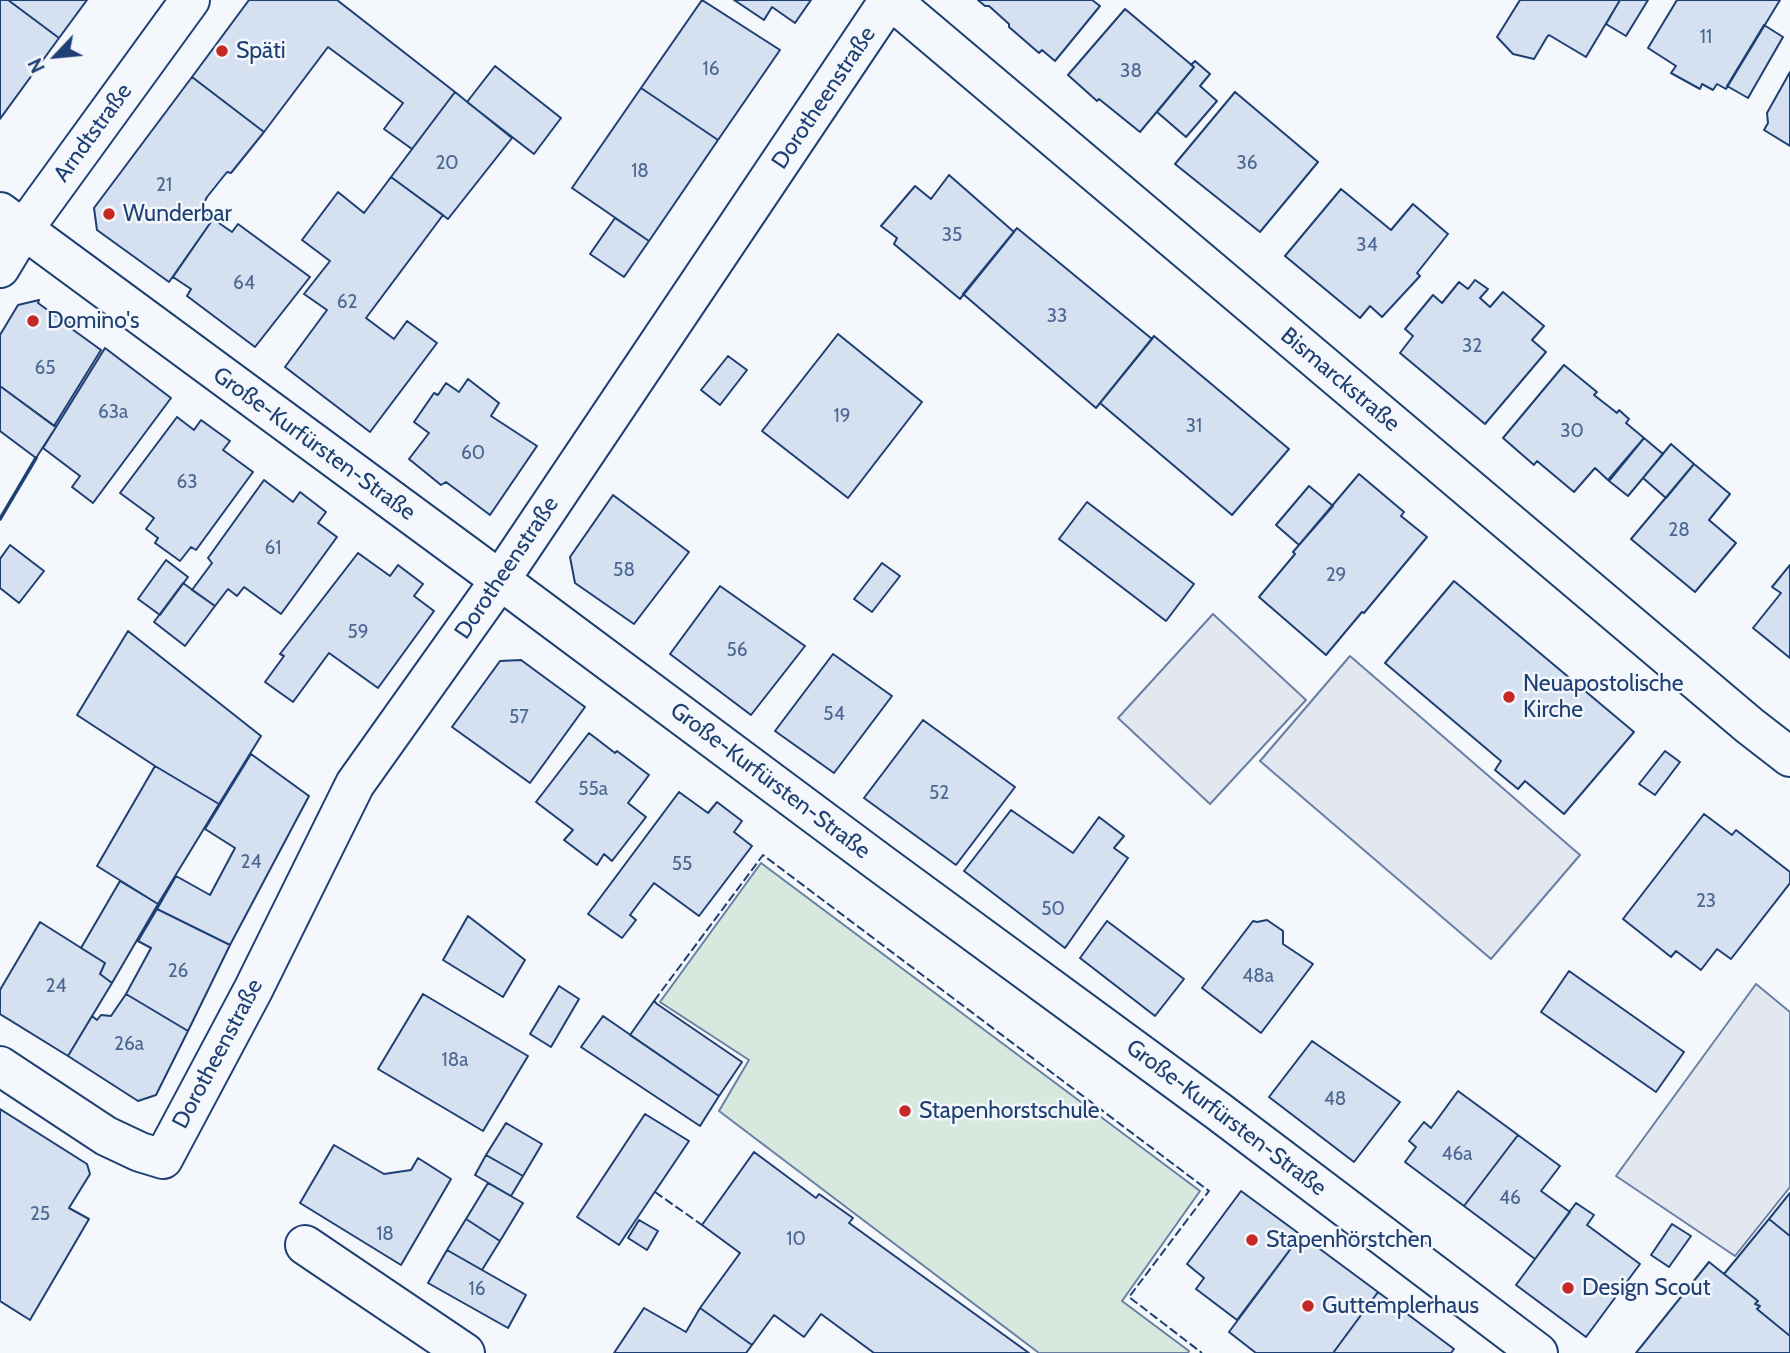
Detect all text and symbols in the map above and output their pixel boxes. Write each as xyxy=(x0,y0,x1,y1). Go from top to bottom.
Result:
north arrow xyxy=(21,21,91,91)
street label: Dorotheenstraße xyxy=(766,22,882,174)
house number: 11 xyxy=(1700,26,1712,48)
place label: Späti xyxy=(236,37,286,65)
marker: Späti xyxy=(214,43,230,59)
text: N xyxy=(23,54,50,77)
house number: 16 xyxy=(703,58,719,80)
house number: 38 xyxy=(1120,60,1142,82)
street label: Arndtstraße xyxy=(48,78,138,188)
house number: 20 xyxy=(435,152,459,174)
house number: 36 xyxy=(1236,152,1258,174)
house number: 18 xyxy=(631,160,649,182)
house number: 21 xyxy=(156,174,172,196)
place label: Wunderbar xyxy=(123,200,232,228)
marker: Wunderbar xyxy=(101,206,117,222)
house number: 35 xyxy=(942,224,962,246)
house number: 34 xyxy=(1356,234,1378,256)
house number: 64 xyxy=(233,272,255,294)
house number: 62 xyxy=(337,291,357,313)
house number: 33 xyxy=(1047,305,1067,327)
place label: Domino's xyxy=(47,307,140,335)
marker: Domino's xyxy=(25,313,41,329)
street label: Bismarckstraße xyxy=(1275,322,1405,438)
house number: 32 xyxy=(1462,335,1482,357)
house number: 65 xyxy=(34,357,56,379)
street label: Große-Kurfürsten-Straße xyxy=(207,361,421,527)
house number: 63a xyxy=(98,401,128,423)
house number: 19 xyxy=(834,405,850,427)
house number: 31 xyxy=(1186,415,1202,437)
house number: 30 xyxy=(1560,420,1584,442)
house number: 60 xyxy=(461,442,485,464)
house number: 63 xyxy=(176,471,198,493)
street label: Dorotheenstraße xyxy=(449,492,565,644)
house number: 28 xyxy=(1668,519,1690,541)
house number: 61 xyxy=(265,537,281,559)
house number: 58 xyxy=(613,559,635,581)
house number: 29 xyxy=(1326,564,1346,586)
house number: 59 xyxy=(347,621,369,643)
house number: 56 xyxy=(726,639,748,661)
place label: Neuapostolische Kirche xyxy=(1523,670,1684,724)
marker: Neuapostolische Kirche xyxy=(1501,689,1517,705)
street label: Große-Kurfürsten-Straße xyxy=(664,697,876,865)
house number: 54 xyxy=(823,703,845,725)
house number: 57 xyxy=(509,706,529,728)
house number: 55a xyxy=(578,778,608,800)
house number: 52 xyxy=(929,782,949,804)
house number: 24 xyxy=(241,851,261,873)
house number: 55 xyxy=(672,853,692,875)
house number: 23 xyxy=(1696,890,1716,912)
house number: 50 xyxy=(1041,898,1065,920)
house number: 26 xyxy=(168,960,188,982)
house number: 48a xyxy=(1242,965,1274,987)
street label: Dorotheenstraße xyxy=(167,974,269,1134)
house number: 24 xyxy=(46,975,66,997)
house number: 26a xyxy=(114,1033,144,1055)
street label: Große-Kurfürsten-Straße xyxy=(1120,1034,1332,1202)
house number: 18a xyxy=(442,1049,468,1071)
house number: 48 xyxy=(1324,1088,1346,1110)
place label: Stapenhorstschule xyxy=(919,1097,1100,1125)
marker: Stapenhorstschule xyxy=(897,1103,913,1119)
house number: 46a xyxy=(1442,1143,1472,1165)
house number: 46 xyxy=(1499,1187,1521,1209)
house number: 25 xyxy=(30,1203,50,1225)
house number: 18 xyxy=(376,1223,394,1245)
place label: Stapenhörstchen xyxy=(1266,1226,1432,1254)
house number: 10 xyxy=(786,1228,806,1250)
marker: Stapenhörstchen xyxy=(1244,1232,1260,1248)
place label: Design Scout xyxy=(1582,1274,1710,1302)
house number: 16 xyxy=(469,1278,485,1300)
marker: Design Scout xyxy=(1560,1280,1576,1296)
place label: Guttemplerhaus xyxy=(1322,1292,1479,1320)
marker: Guttemplerhaus xyxy=(1300,1298,1316,1314)

